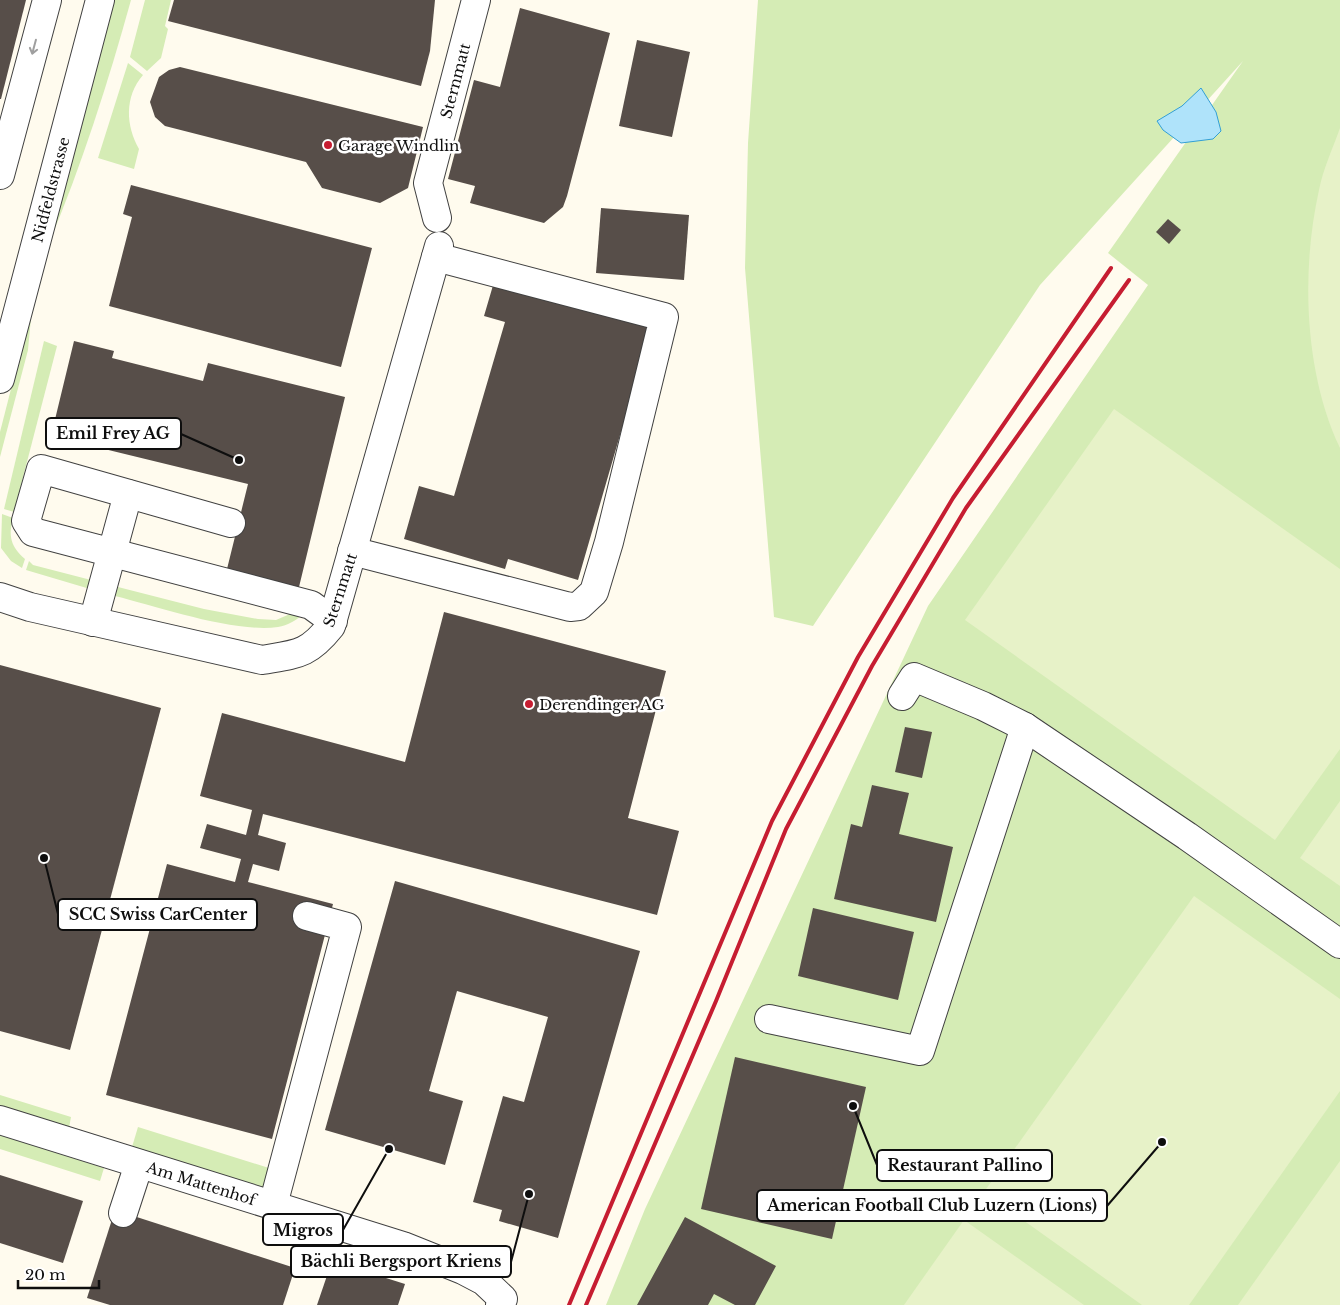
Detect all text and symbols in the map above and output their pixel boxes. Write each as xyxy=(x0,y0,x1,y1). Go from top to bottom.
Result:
one-way arrow xyxy=(29,39,38,55)
street label: Sternmatt xyxy=(436,41,474,120)
street label: Nidfeldstrasse xyxy=(27,135,73,244)
place label: Garage Windlin xyxy=(338,136,459,155)
marker: Garage Windlin xyxy=(322,139,334,151)
callout: Emil Frey AG xyxy=(46,418,181,449)
text: Emil Frey AG xyxy=(56,423,170,443)
street label: Sternmatt xyxy=(319,550,361,630)
place label: Derendinger AG xyxy=(539,695,665,714)
marker: Derendinger AG xyxy=(523,698,535,710)
callout: SCC Swiss CarCenter xyxy=(58,899,257,930)
text: SCC Swiss CarCenter xyxy=(69,904,247,924)
callout: Restaurant Pallino xyxy=(877,1150,1052,1181)
text: Restaurant Pallino xyxy=(887,1155,1043,1175)
street label: Am Mattenhof xyxy=(144,1157,260,1209)
callout: American Football Club Luzern (Lions) xyxy=(757,1190,1107,1221)
text: American Football Club Luzern (Lions) xyxy=(766,1195,1097,1215)
callout: Migros xyxy=(263,1214,343,1245)
text: Migros xyxy=(273,1220,333,1240)
callout: Bächli Bergsport Kriens xyxy=(291,1246,511,1277)
text: Bächli Bergsport Kriens xyxy=(301,1251,501,1271)
scale bar xyxy=(18,1258,99,1290)
text: 20 m xyxy=(25,1265,65,1284)

